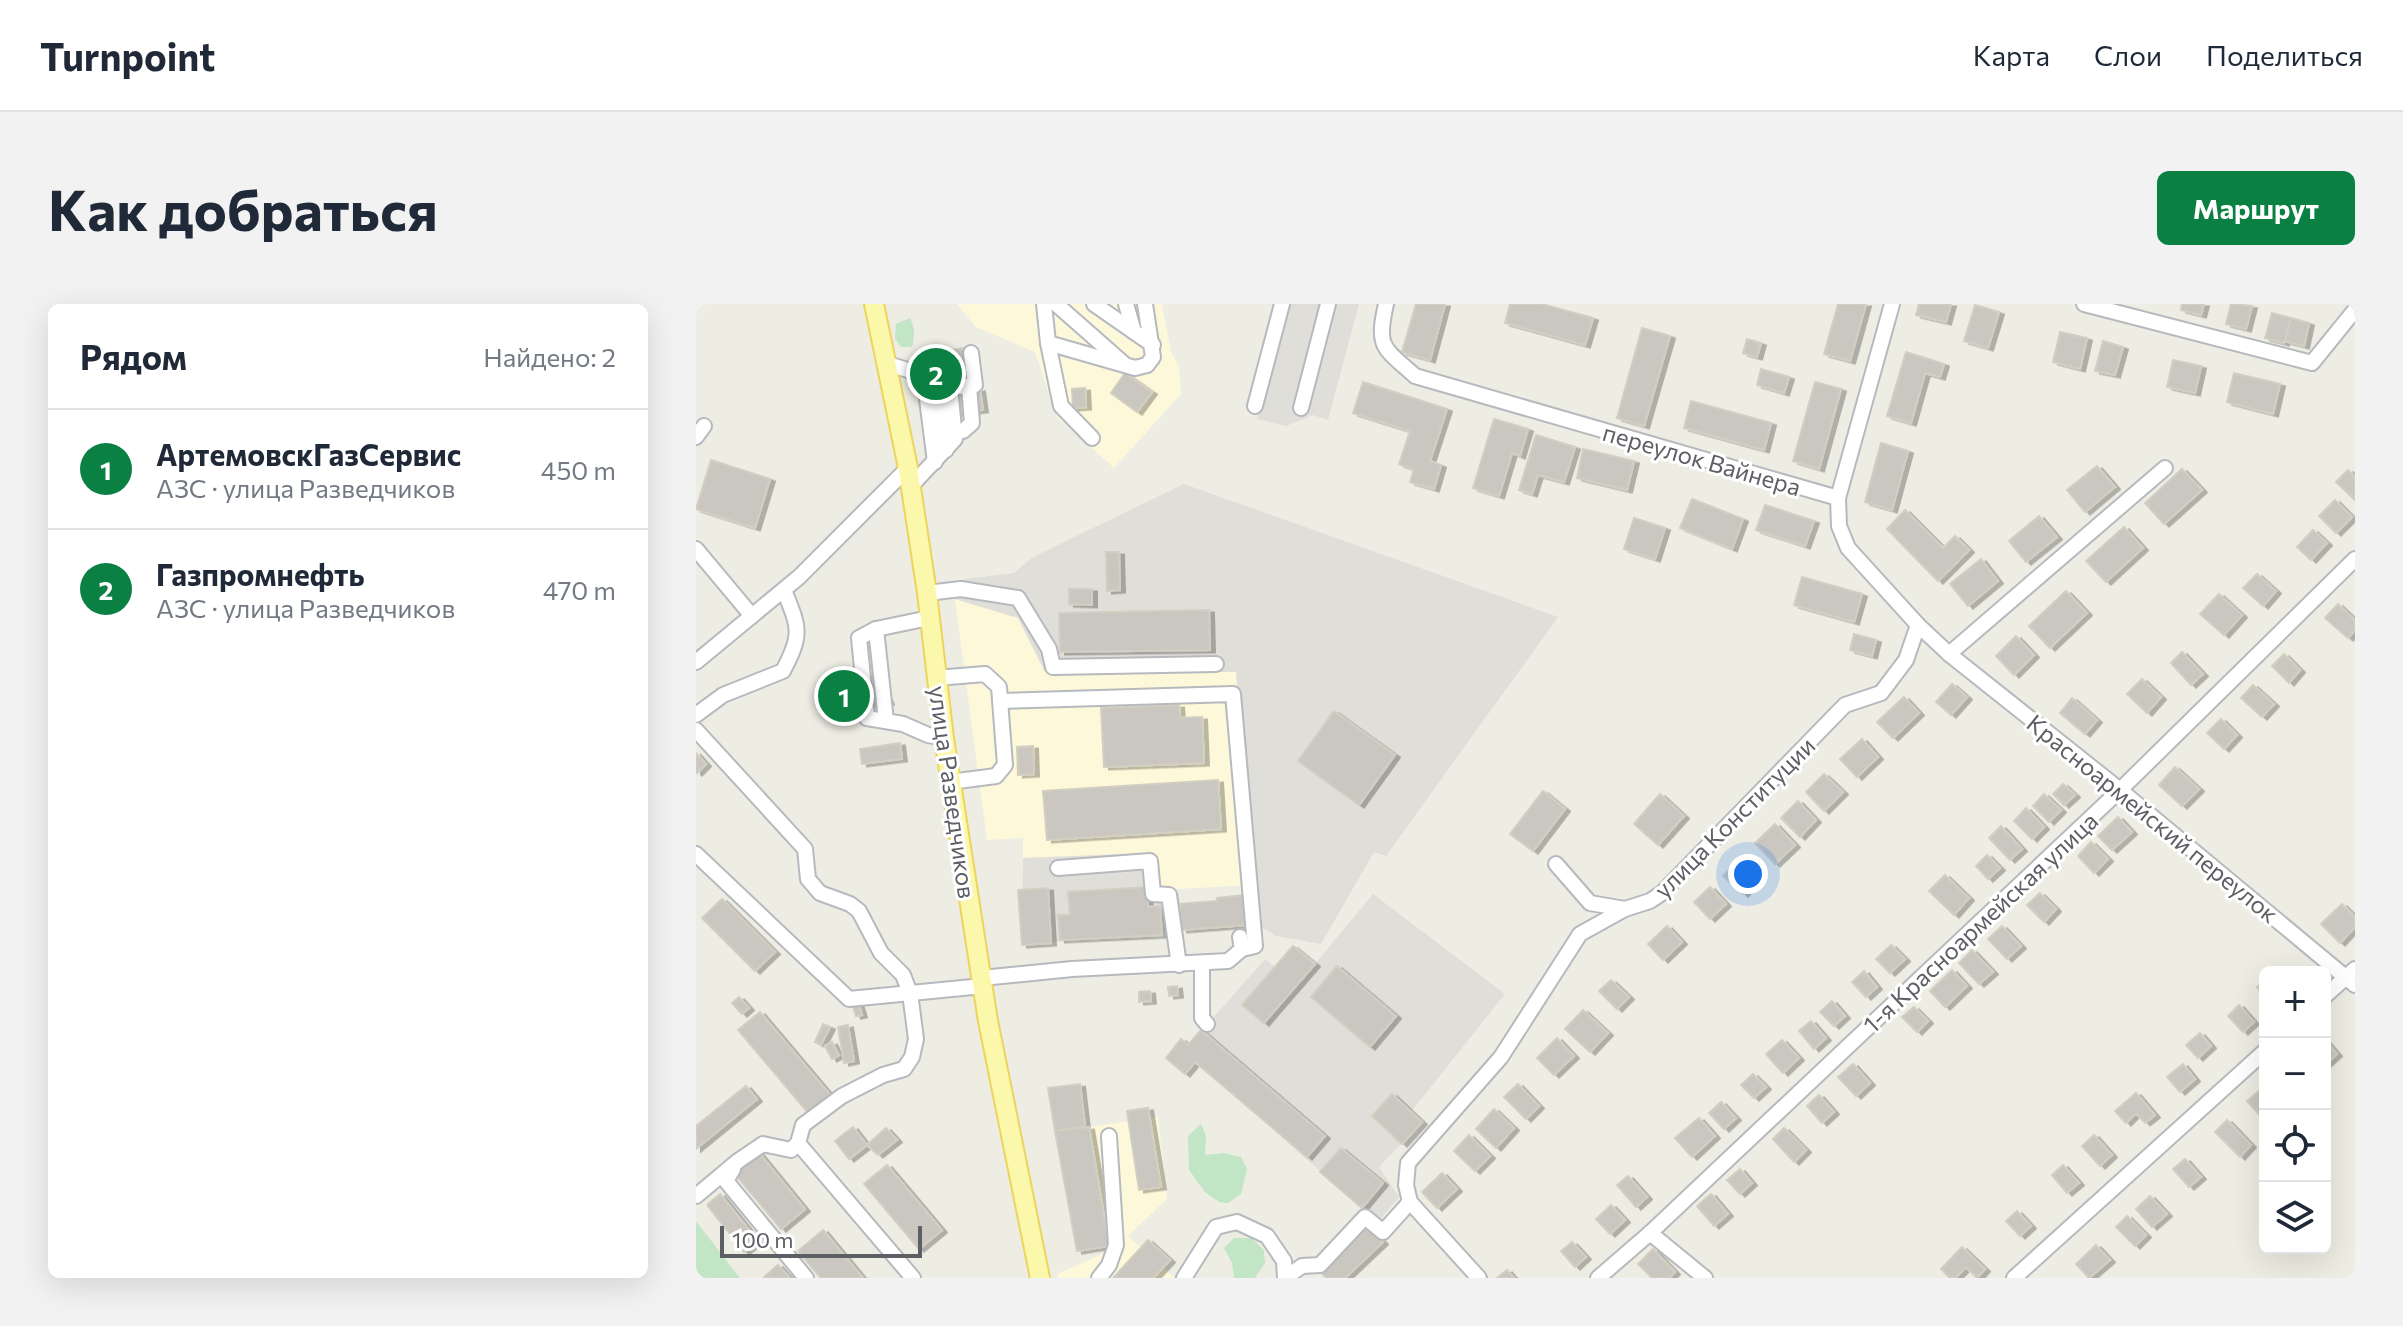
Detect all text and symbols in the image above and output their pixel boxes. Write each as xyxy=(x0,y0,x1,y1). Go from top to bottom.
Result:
text: Turnpoint xyxy=(40,32,215,79)
text: Карта xyxy=(1973,38,2050,72)
text: Слои xyxy=(2094,38,2162,72)
text: Поделиться xyxy=(2206,38,2363,72)
button: Маршрут xyxy=(2157,171,2355,245)
text: Как добраться xyxy=(48,174,438,243)
text: Рядом xyxy=(80,335,187,377)
text: Найдено: 2 xyxy=(483,341,616,372)
pin: 2 xyxy=(910,344,962,404)
street label: переулок Вайнера xyxy=(1600,417,1804,501)
text: АртемовскГазСервис xyxy=(156,435,461,472)
text: 1 xyxy=(100,454,112,485)
text: 450 m xyxy=(541,454,616,485)
text: АЗС · улица Разведчиков xyxy=(156,472,455,503)
text: Газпромнефть xyxy=(156,555,365,592)
text: 2 xyxy=(99,574,113,605)
text: 470 m xyxy=(543,574,616,605)
text: АЗС · улица Разведчиков xyxy=(156,592,455,623)
pin: 1 xyxy=(818,666,870,726)
street label: улица Разведчиков xyxy=(924,684,982,900)
street label: Красноармейский переулок xyxy=(2022,708,2284,928)
street label: улица Конституции xyxy=(1648,731,1820,903)
street label: 1-я Красноармейская улица xyxy=(1857,806,2103,1038)
your location xyxy=(1728,854,1768,894)
map controls xyxy=(2259,966,2331,1254)
button: + xyxy=(2259,966,2331,1038)
button: − xyxy=(2259,1038,2331,1110)
button: locate xyxy=(2259,1110,2331,1182)
button: layers xyxy=(2259,1182,2331,1254)
scale bar xyxy=(720,1222,922,1258)
text: 100 m xyxy=(732,1226,794,1253)

